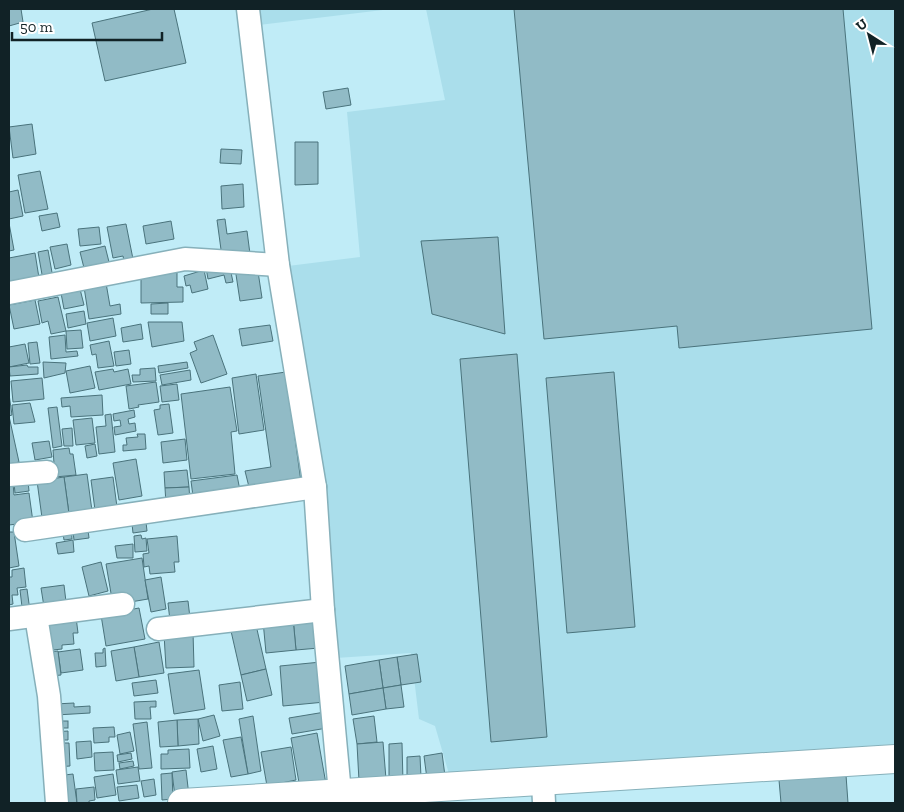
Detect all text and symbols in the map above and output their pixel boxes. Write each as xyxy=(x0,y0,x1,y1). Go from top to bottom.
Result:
scale bar xyxy=(12,10,162,42)
north arrow xyxy=(844,10,894,60)
text: U xyxy=(853,15,871,35)
text: 50 m xyxy=(20,18,53,36)

